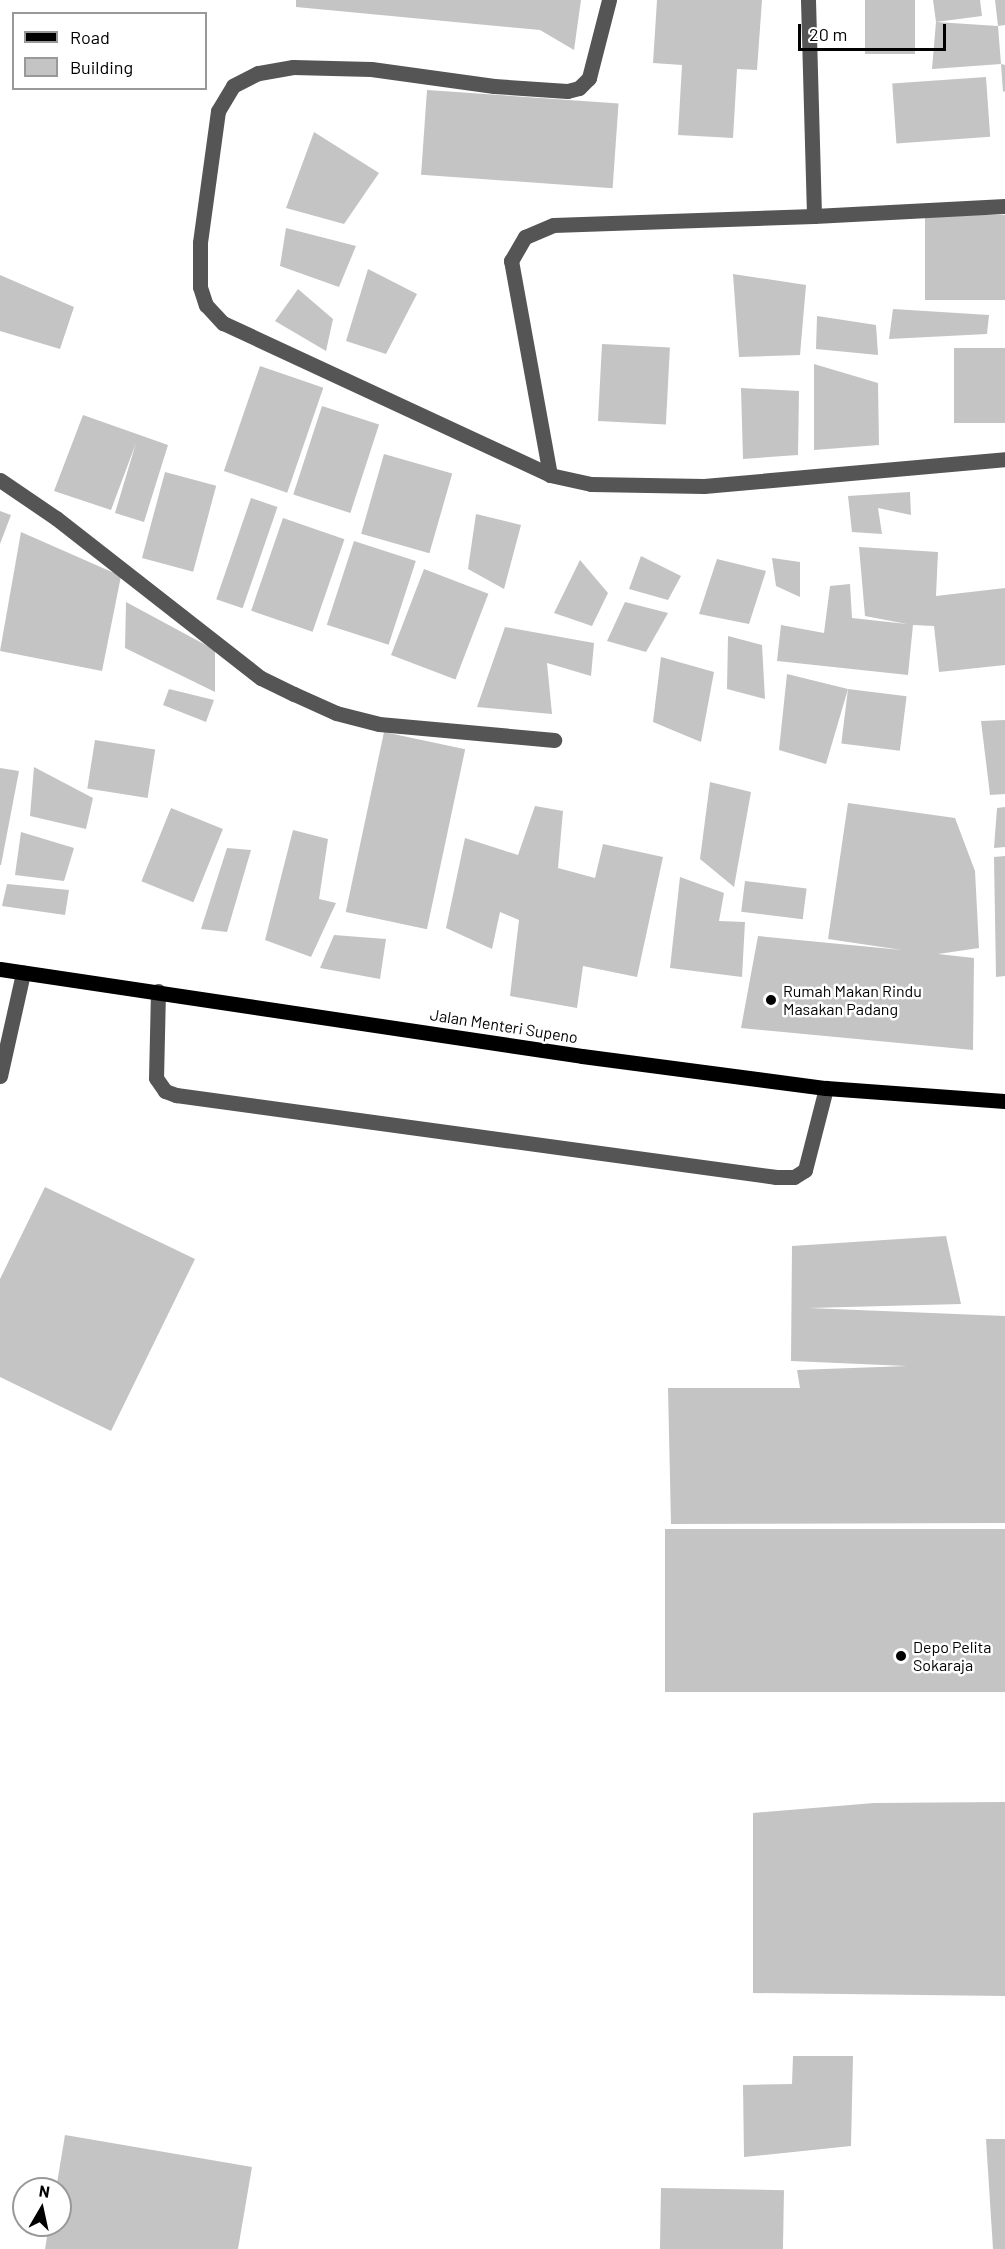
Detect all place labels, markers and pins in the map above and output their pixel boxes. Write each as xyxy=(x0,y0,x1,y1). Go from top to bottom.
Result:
place label: Rumah Makan Rindu Masakan Padang xyxy=(783,981,922,1019)
marker: Rumah Makan Rindu Masakan Padang xyxy=(764,993,778,1007)
place label: Depo Pelita Sokaraja xyxy=(913,1637,992,1675)
marker: Depo Pelita Sokaraja xyxy=(894,1649,908,1663)

